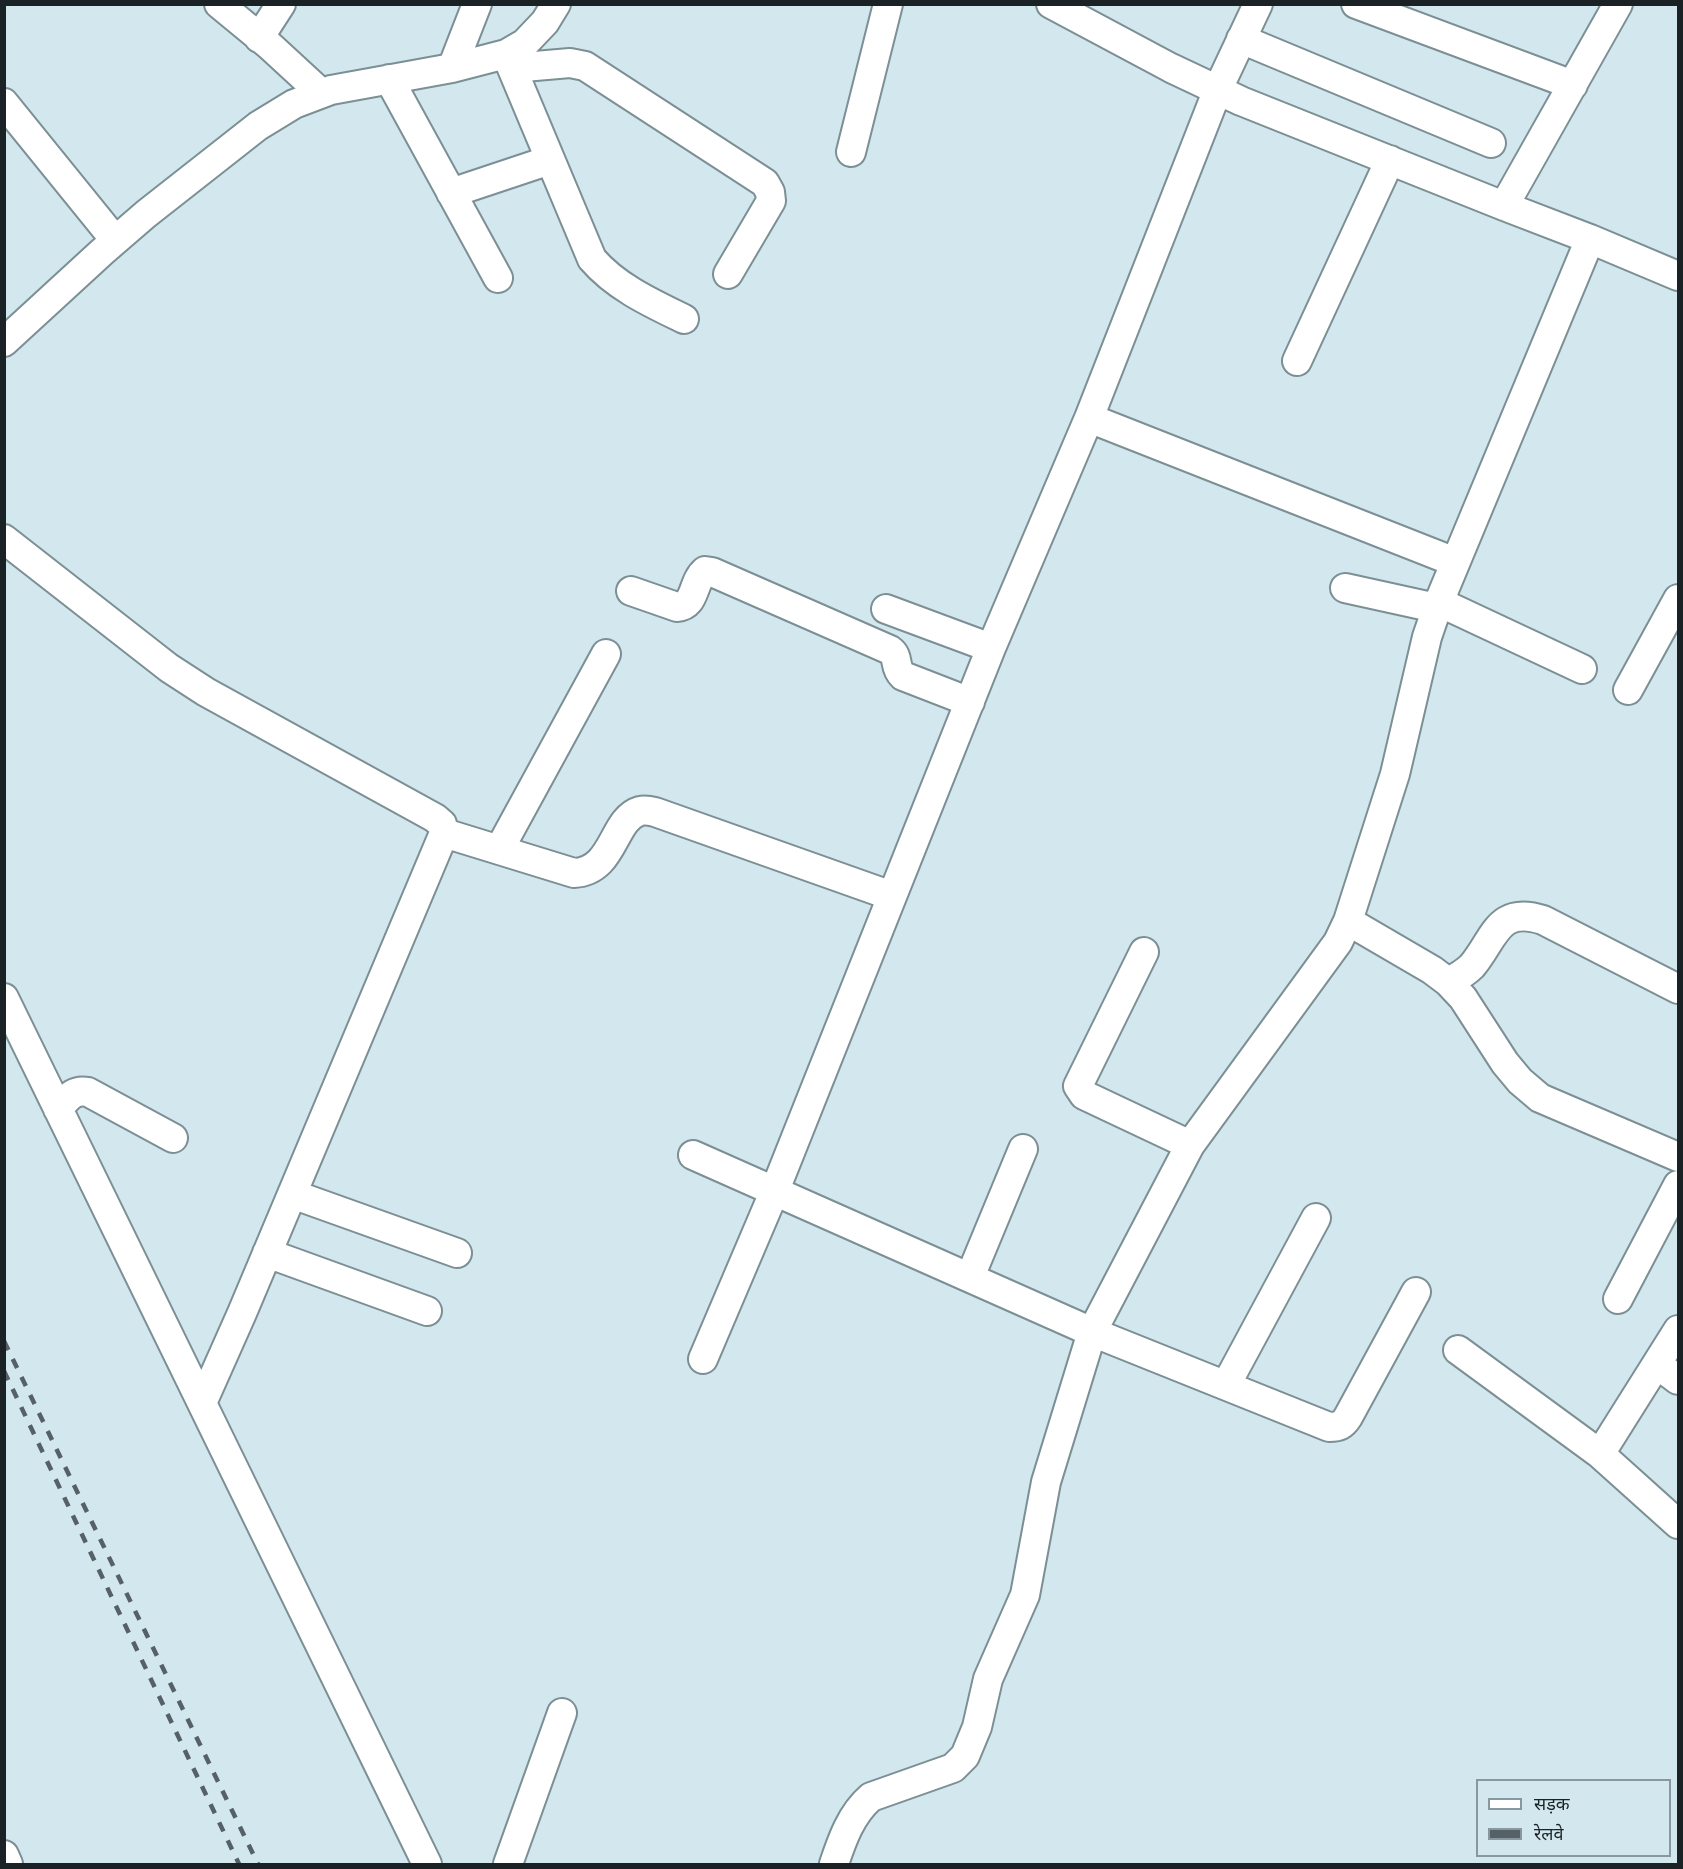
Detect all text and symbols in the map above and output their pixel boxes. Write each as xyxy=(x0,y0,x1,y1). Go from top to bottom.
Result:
legend xyxy=(1476,1779,1671,1857)
text: सड़क xyxy=(1534,1791,1570,1815)
text: रेलवे xyxy=(1534,1821,1564,1845)

